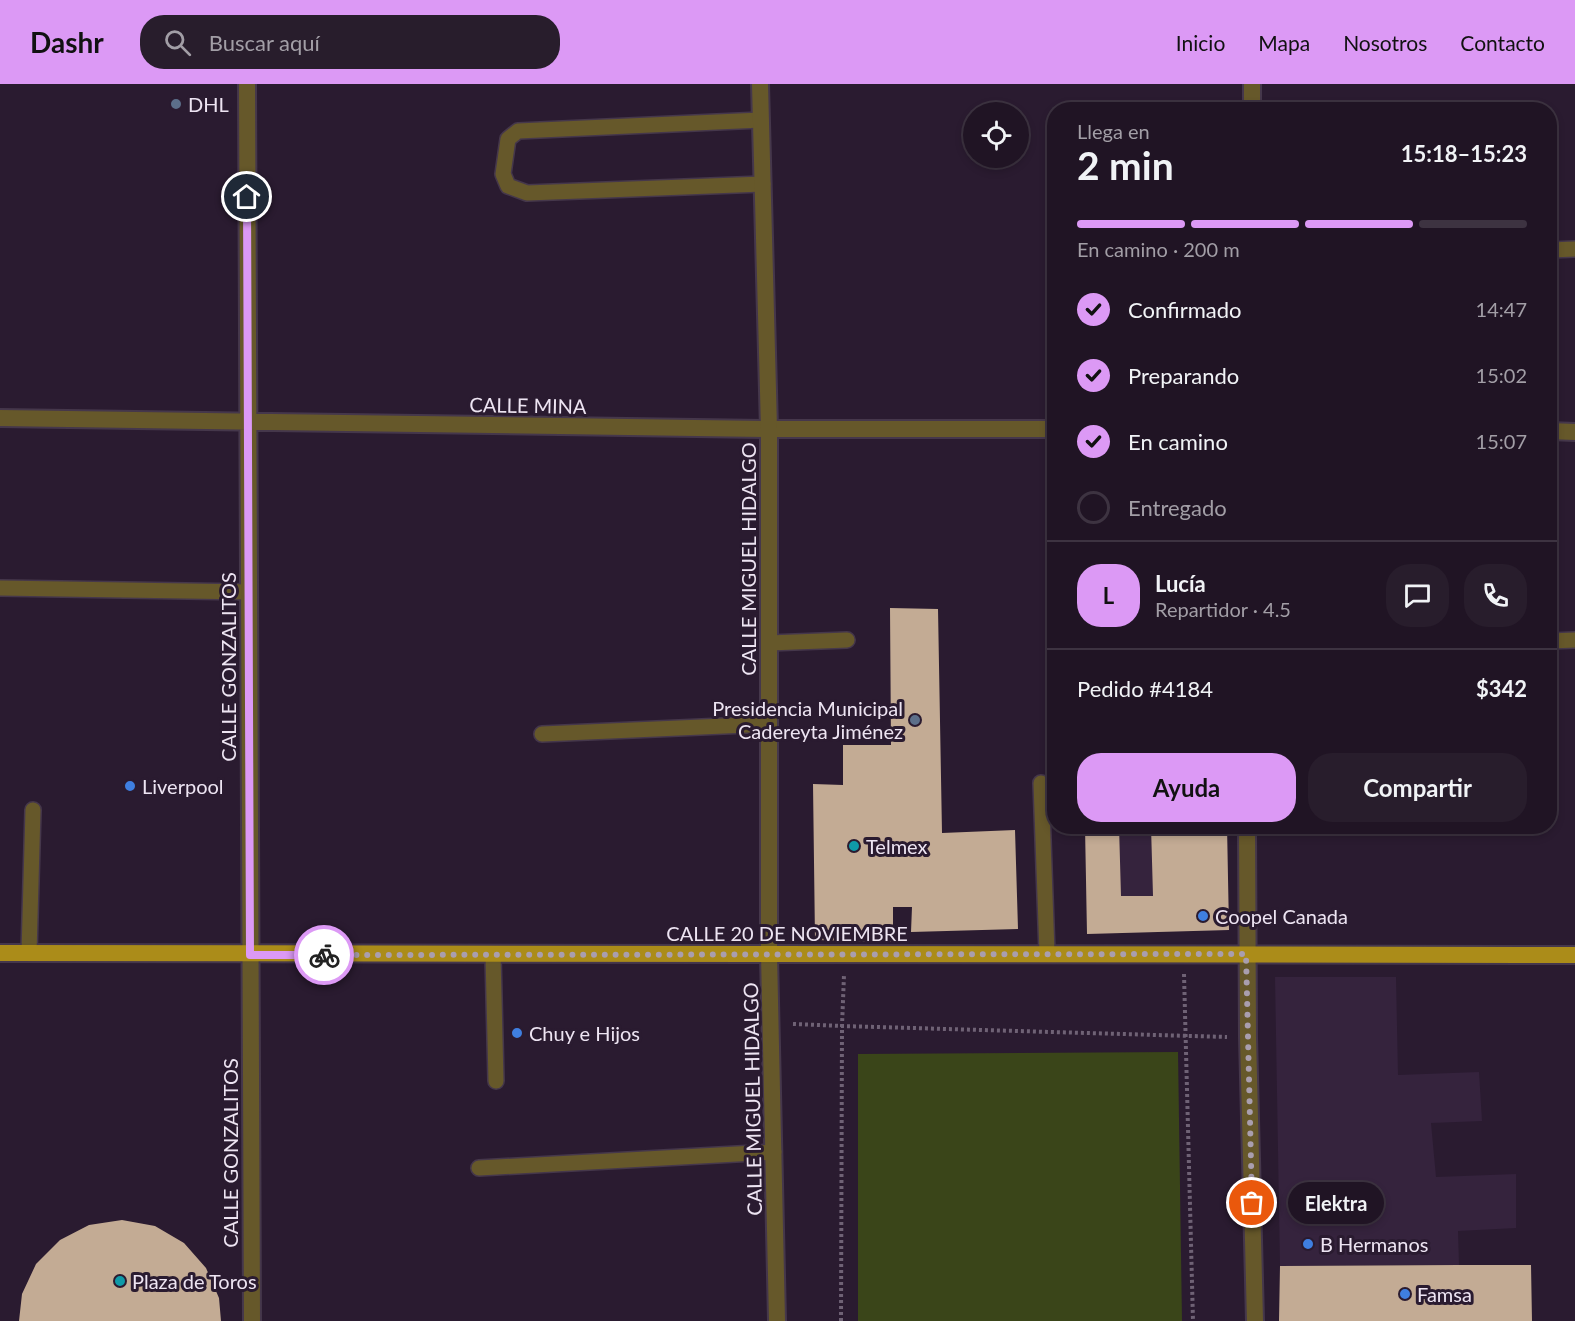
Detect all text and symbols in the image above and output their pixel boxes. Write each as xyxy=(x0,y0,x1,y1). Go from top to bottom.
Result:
search box xyxy=(140,15,560,69)
text: Dashr xyxy=(30,25,104,59)
icon: search xyxy=(161,26,194,59)
text: Buscar aquí xyxy=(209,29,320,56)
text: Inicio xyxy=(1176,30,1225,55)
text: Mapa xyxy=(1258,30,1310,55)
text: Nosotros xyxy=(1343,30,1427,55)
text: Contacto xyxy=(1460,30,1545,55)
place label: DHL xyxy=(188,92,229,116)
marker: DHL xyxy=(169,97,183,111)
map controls xyxy=(963,102,1029,168)
button: locate xyxy=(963,102,1029,168)
text: Llega en xyxy=(1077,119,1150,143)
text: 15:18–15:23 xyxy=(1401,140,1527,167)
text: 2 min xyxy=(1077,142,1174,188)
pin xyxy=(221,171,272,222)
icon: home xyxy=(230,180,263,213)
text: En camino · 200 m xyxy=(1077,237,1240,261)
icon: check xyxy=(1077,293,1110,326)
text: Confirmado xyxy=(1128,296,1241,323)
text: 14:47 xyxy=(1476,297,1527,321)
icon: check xyxy=(1077,359,1110,392)
text: Preparando xyxy=(1128,362,1239,389)
text: 15:02 xyxy=(1476,363,1527,387)
street label: CALLE MINA xyxy=(469,392,587,418)
icon: check xyxy=(1077,425,1110,458)
text: En camino xyxy=(1128,428,1228,455)
text: 15:07 xyxy=(1476,429,1527,453)
street label: CALLE MIGUEL HIDALGO xyxy=(736,442,760,676)
text: Entregado xyxy=(1128,494,1227,521)
button: chat xyxy=(1386,564,1449,627)
button: phone xyxy=(1464,564,1527,627)
text: Lucía xyxy=(1155,570,1206,597)
street label: CALLE GONZALITOS xyxy=(216,572,240,762)
text: L xyxy=(1103,582,1114,609)
text: Repartidor · 4.5 xyxy=(1155,597,1291,621)
text: Pedido #4184 xyxy=(1077,675,1213,702)
text: $342 xyxy=(1476,675,1527,702)
place label: Presidencia Municipal Cadereyta Jiménez xyxy=(712,696,903,743)
marker: Presidencia Municipal Cadereyta Jiménez xyxy=(908,713,922,727)
button: Ayuda xyxy=(1077,753,1296,822)
button: Compartir xyxy=(1308,753,1527,822)
place label: Liverpool xyxy=(142,774,224,798)
marker: Liverpool xyxy=(123,779,137,793)
place label: Telmex xyxy=(866,834,928,858)
marker: Telmex xyxy=(847,839,861,853)
place label: Coopel Canada xyxy=(1215,904,1348,928)
marker: Coopel Canada xyxy=(1196,909,1210,923)
street label: CALLE 20 DE NOVIEMBRE xyxy=(666,921,908,945)
courier xyxy=(294,925,354,985)
icon: bike xyxy=(308,939,341,972)
street label: CALLE MIGUEL HIDALGO xyxy=(738,982,766,1216)
place label: Chuy e Hijos xyxy=(529,1021,640,1045)
marker: Chuy e Hijos xyxy=(510,1026,524,1040)
street label: CALLE GONZALITOS xyxy=(218,1058,242,1248)
pin xyxy=(1226,1177,1277,1228)
callout: Elektra xyxy=(1288,1182,1384,1224)
icon: bag xyxy=(1235,1186,1268,1219)
text: Elektra xyxy=(1305,1191,1367,1215)
place label: B Hermanos xyxy=(1320,1232,1428,1256)
marker: B Hermanos xyxy=(1301,1237,1315,1251)
place label: Plaza de Toros xyxy=(132,1269,257,1293)
marker: Plaza de Toros xyxy=(113,1274,127,1288)
place label: Famsa xyxy=(1417,1282,1472,1306)
marker: Famsa xyxy=(1398,1287,1412,1301)

